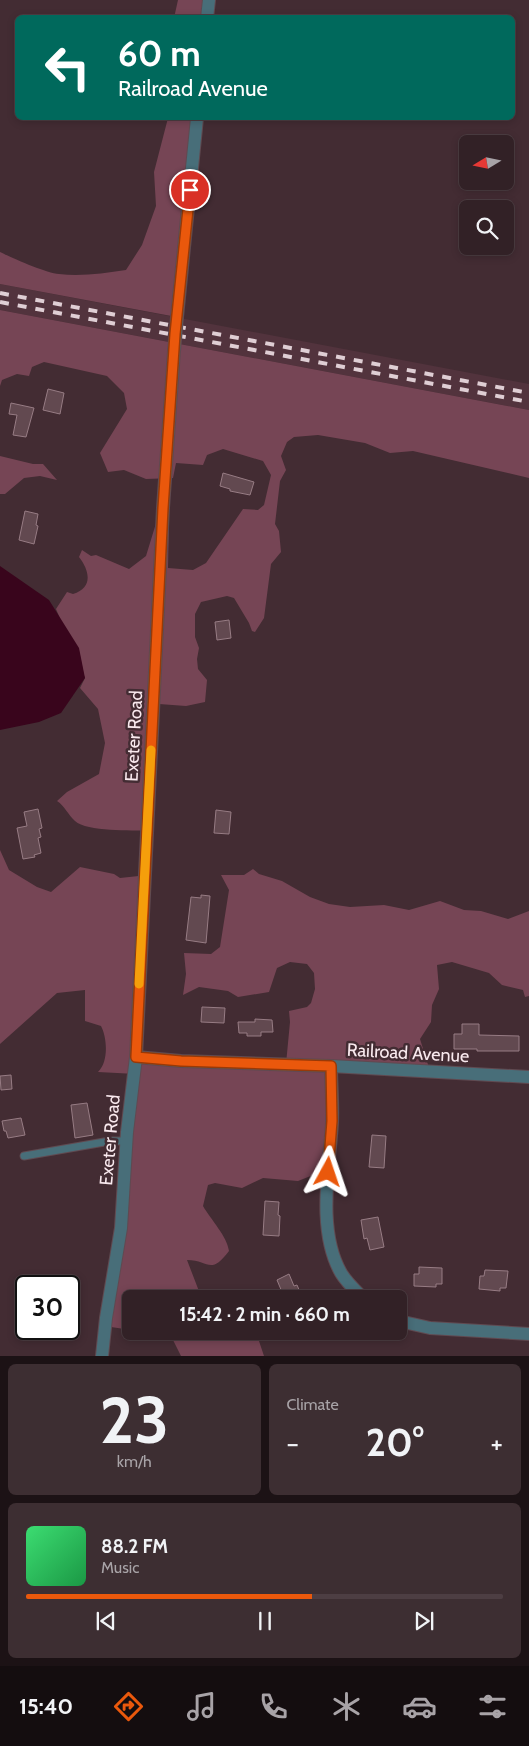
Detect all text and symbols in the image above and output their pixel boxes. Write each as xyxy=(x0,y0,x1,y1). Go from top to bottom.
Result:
text: 60 m xyxy=(118,32,201,75)
icon: left xyxy=(35,35,100,100)
text: Railroad Avenue xyxy=(118,75,268,102)
north arrow xyxy=(459,135,514,190)
map controls xyxy=(459,135,514,255)
pin xyxy=(169,169,211,211)
icon: arrive xyxy=(176,176,204,204)
button: search xyxy=(459,200,514,255)
street label: Exeter Road xyxy=(121,690,147,782)
street label: Railroad Avenue xyxy=(346,1039,470,1067)
street label: Exeter Road xyxy=(95,1094,125,1186)
position arrow xyxy=(301,1145,353,1197)
speed limit sign: 30 xyxy=(15,1275,80,1340)
text: 15:42 · 2 min · 660 m xyxy=(179,1303,350,1326)
text: 23 xyxy=(100,1380,169,1459)
text: Climate xyxy=(287,1395,339,1414)
text: 20° xyxy=(366,1419,424,1466)
text: − xyxy=(287,1426,299,1460)
text: + xyxy=(491,1426,503,1460)
text: km/h xyxy=(117,1452,152,1471)
text: 88.2 FM xyxy=(101,1535,168,1558)
text: Music xyxy=(101,1558,139,1577)
icon: previous xyxy=(92,1607,120,1635)
icon: pause xyxy=(251,1607,279,1635)
icon: next xyxy=(410,1607,438,1635)
icon: directions xyxy=(111,1689,146,1724)
icon: music xyxy=(184,1689,219,1724)
icon: phone xyxy=(256,1689,291,1724)
icon: climate xyxy=(329,1689,364,1724)
icon: car xyxy=(402,1689,437,1724)
icon: filters xyxy=(475,1689,510,1724)
text: 15:40 xyxy=(19,1693,73,1720)

